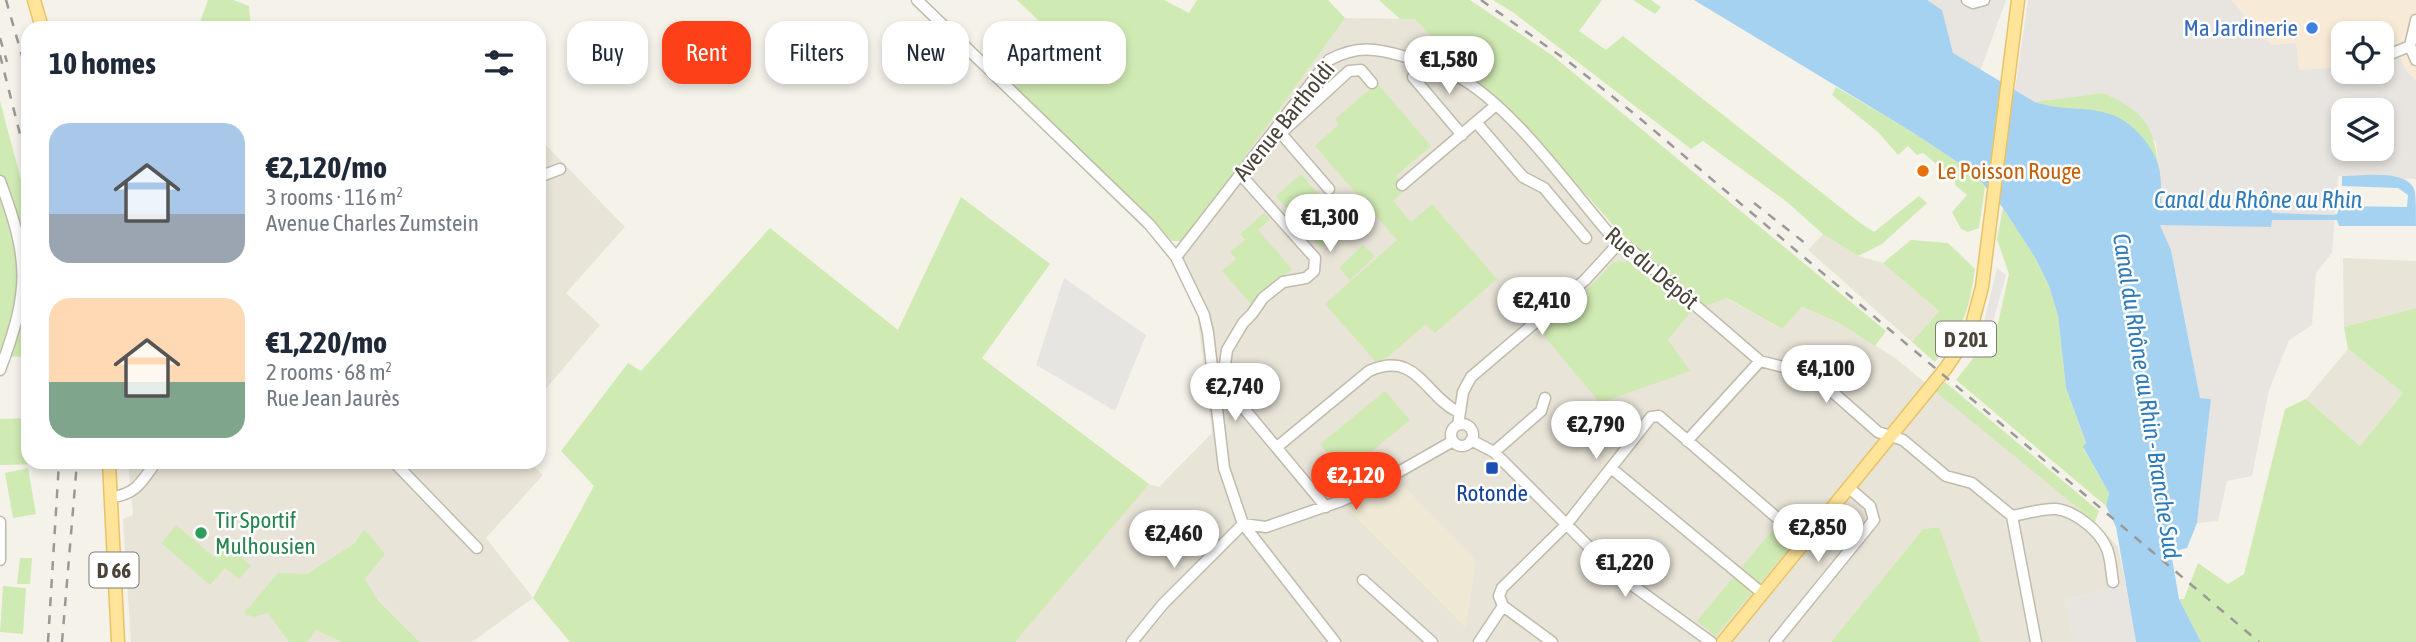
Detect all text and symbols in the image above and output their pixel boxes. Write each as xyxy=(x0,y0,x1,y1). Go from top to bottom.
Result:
place label: Ma Jardinerie xyxy=(2184,15,2298,41)
marker: Ma Jardinerie xyxy=(2304,20,2320,36)
chip: Buy xyxy=(567,21,648,84)
chip: Rent xyxy=(662,21,751,84)
chip: Filters xyxy=(765,21,868,84)
chip: New xyxy=(882,21,969,84)
chip: Apartment xyxy=(983,21,1126,84)
map controls xyxy=(2331,21,2394,161)
button: locate xyxy=(2331,21,2394,84)
pin: €1,580 xyxy=(1392,36,1506,96)
icon: filters xyxy=(480,44,518,82)
text: 10 homes xyxy=(49,46,156,80)
text: €1,580 xyxy=(1420,46,1478,72)
street label: Avenue Bartholdi xyxy=(1228,56,1340,186)
button: layers xyxy=(2331,98,2394,161)
text: €2,120/mo xyxy=(266,150,387,184)
icon: home xyxy=(105,151,189,235)
place label: Le Poisson Rouge xyxy=(1937,158,2081,184)
marker: Le Poisson Rouge xyxy=(1915,163,1931,179)
text: 3 rooms · 116 m² xyxy=(266,184,403,210)
water label: Canal du Rhône au Rhin xyxy=(2154,186,2362,213)
pin: €1,300 xyxy=(1273,194,1387,254)
text: €1,300 xyxy=(1301,204,1359,230)
text: Avenue Charles Zumstein xyxy=(266,210,479,236)
street label: Rue du Dépôt xyxy=(1600,222,1704,314)
water label: Canal du Rhône au Rhin - Branche Sud xyxy=(2108,231,2186,561)
pin: €2,410 xyxy=(1485,278,1599,337)
text: €2,410 xyxy=(1513,287,1571,313)
road number: D 201 xyxy=(1936,322,1996,356)
text: €1,220/mo xyxy=(266,325,387,359)
icon: home xyxy=(105,326,189,410)
pin: €4,100 xyxy=(1769,346,1883,405)
text: €4,100 xyxy=(1797,355,1855,381)
text: 2 rooms · 68 m² xyxy=(266,359,392,385)
pin: €2,740 xyxy=(1178,364,1292,423)
text: €2,740 xyxy=(1206,373,1264,399)
text: Rue Jean Jaurès xyxy=(266,385,400,411)
pin: €2,790 xyxy=(1539,402,1653,461)
text: €2,790 xyxy=(1567,411,1625,437)
pin: €2,120 xyxy=(1299,452,1413,512)
marker: Rotonde xyxy=(1484,460,1500,476)
text: €2,120 xyxy=(1327,462,1385,488)
place label: Rotonde xyxy=(1456,480,1528,506)
pin: €2,850 xyxy=(1761,504,1875,564)
place label: Tir Sportif Mulhousien xyxy=(215,507,316,559)
pin: €2,460 xyxy=(1117,510,1231,570)
text: €2,850 xyxy=(1789,514,1847,540)
text: €2,460 xyxy=(1145,520,1203,546)
marker: Tir Sportif Mulhousien xyxy=(193,525,209,541)
pin: €1,220 xyxy=(1568,540,1682,599)
text: €1,220 xyxy=(1596,549,1654,575)
road number: D 66 xyxy=(90,552,138,588)

